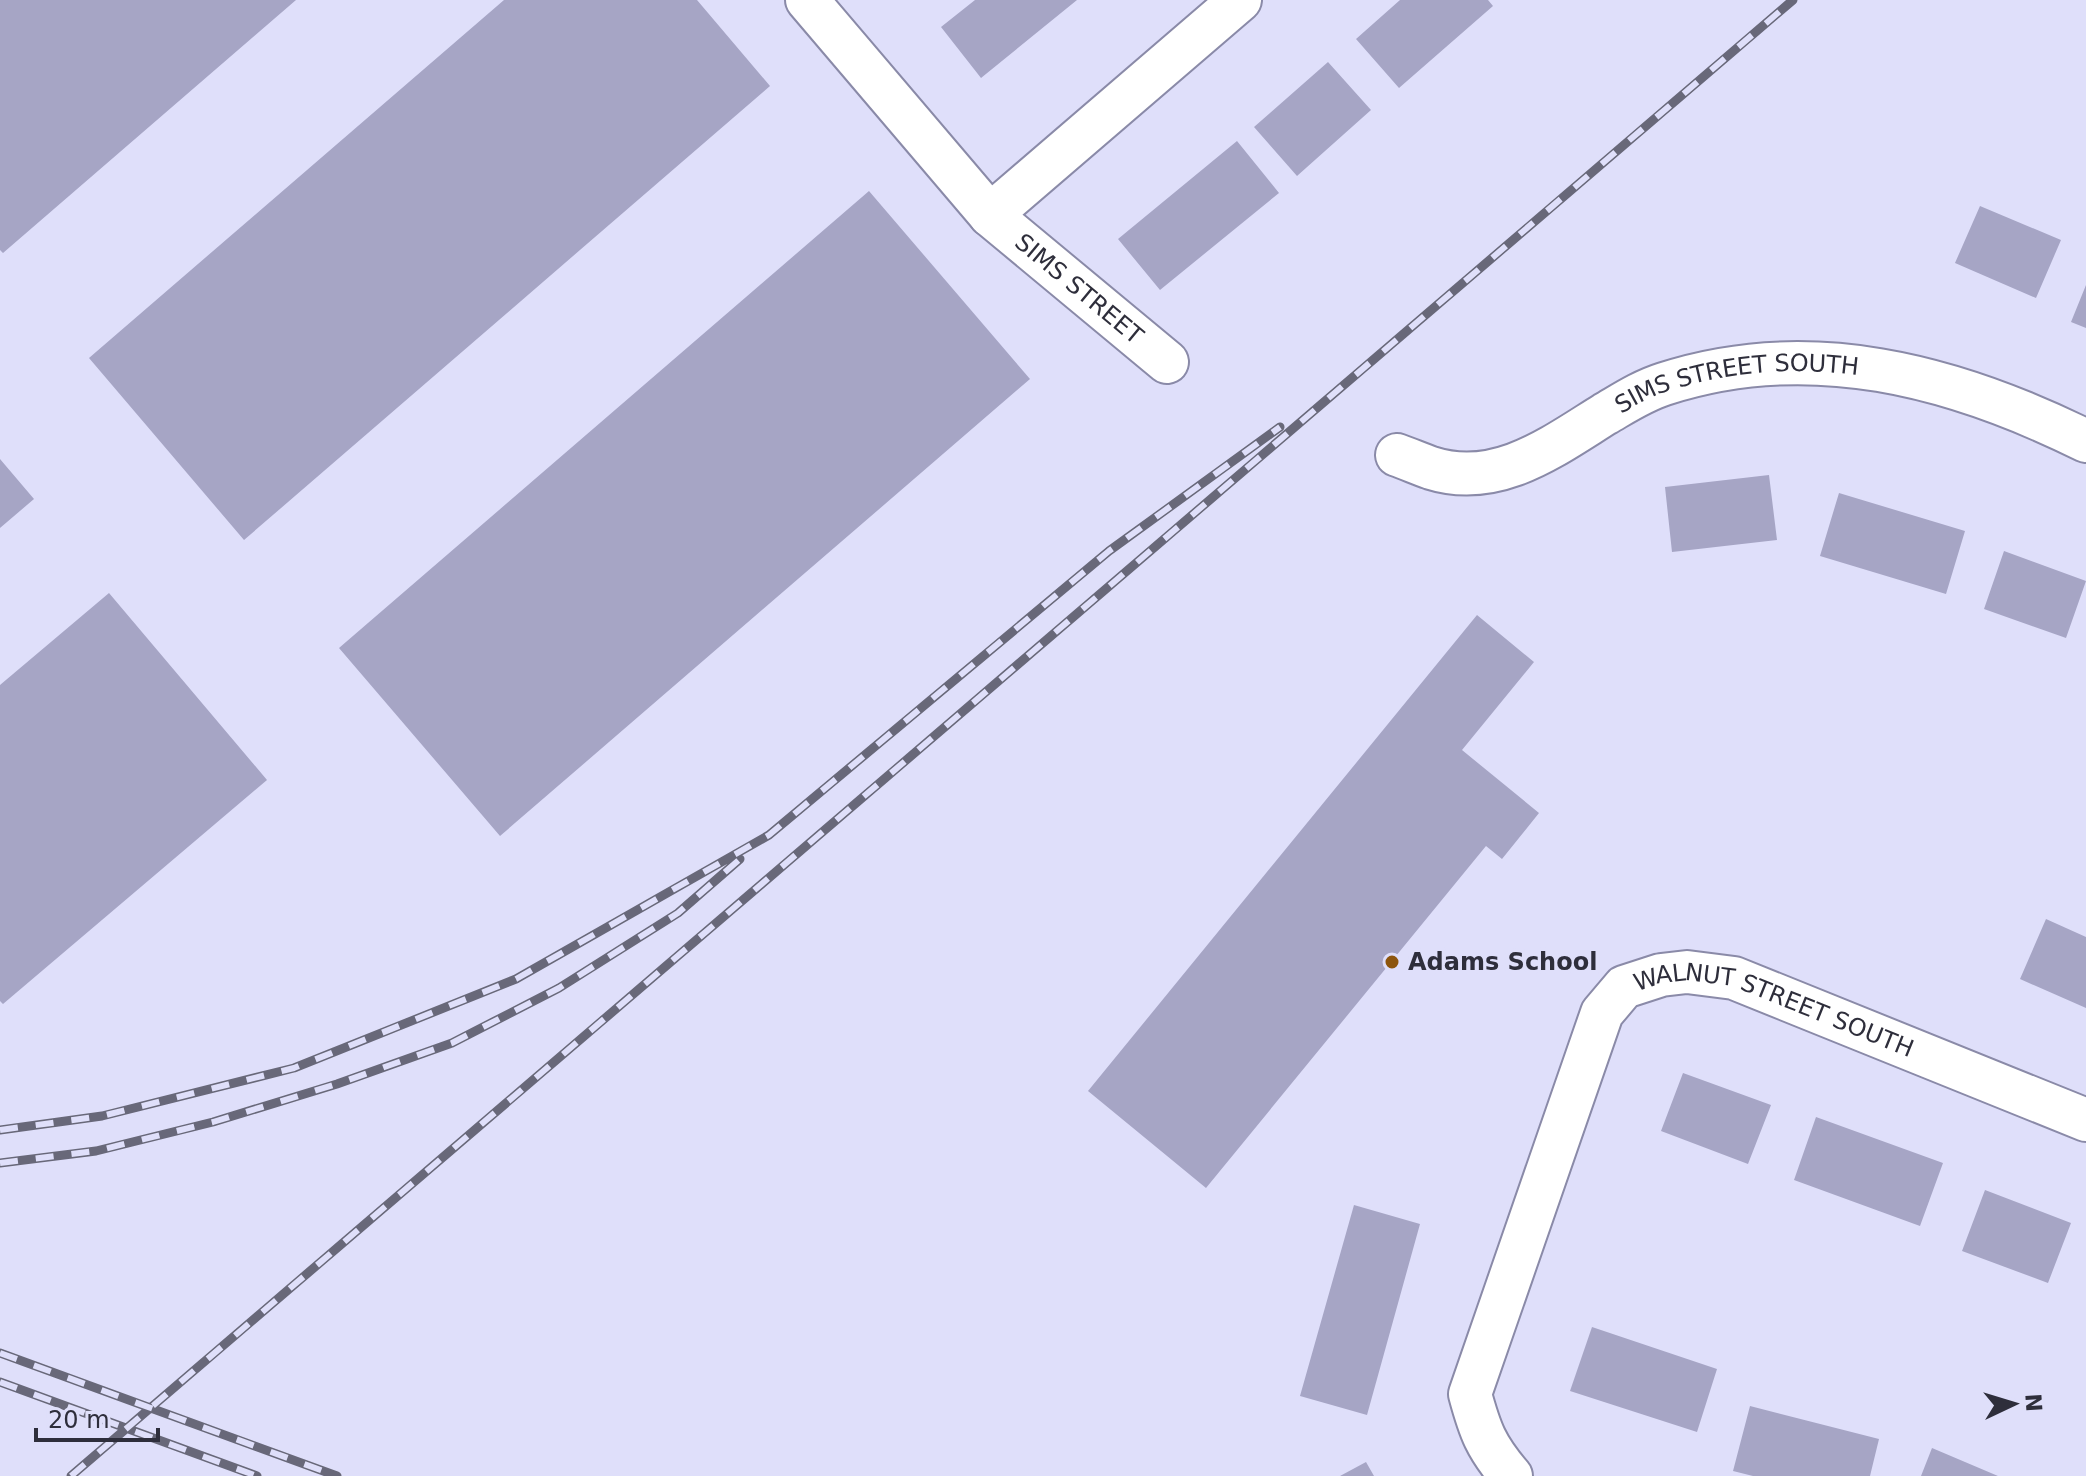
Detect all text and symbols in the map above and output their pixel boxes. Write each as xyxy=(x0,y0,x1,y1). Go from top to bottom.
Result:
street label: SIMS STREET xyxy=(1009,228,1149,350)
street label: SIMS STREET SOUTH xyxy=(1610,349,1860,419)
place label: Adams School xyxy=(1408,948,1597,976)
marker: Adams School xyxy=(1383,953,1401,971)
street label: WALNUT STREET SOUTH xyxy=(1630,958,1918,1063)
north arrow xyxy=(1974,1364,2054,1444)
scale bar xyxy=(36,1392,158,1442)
text: N xyxy=(2020,1393,2047,1413)
text: 20 m xyxy=(48,1406,110,1434)

